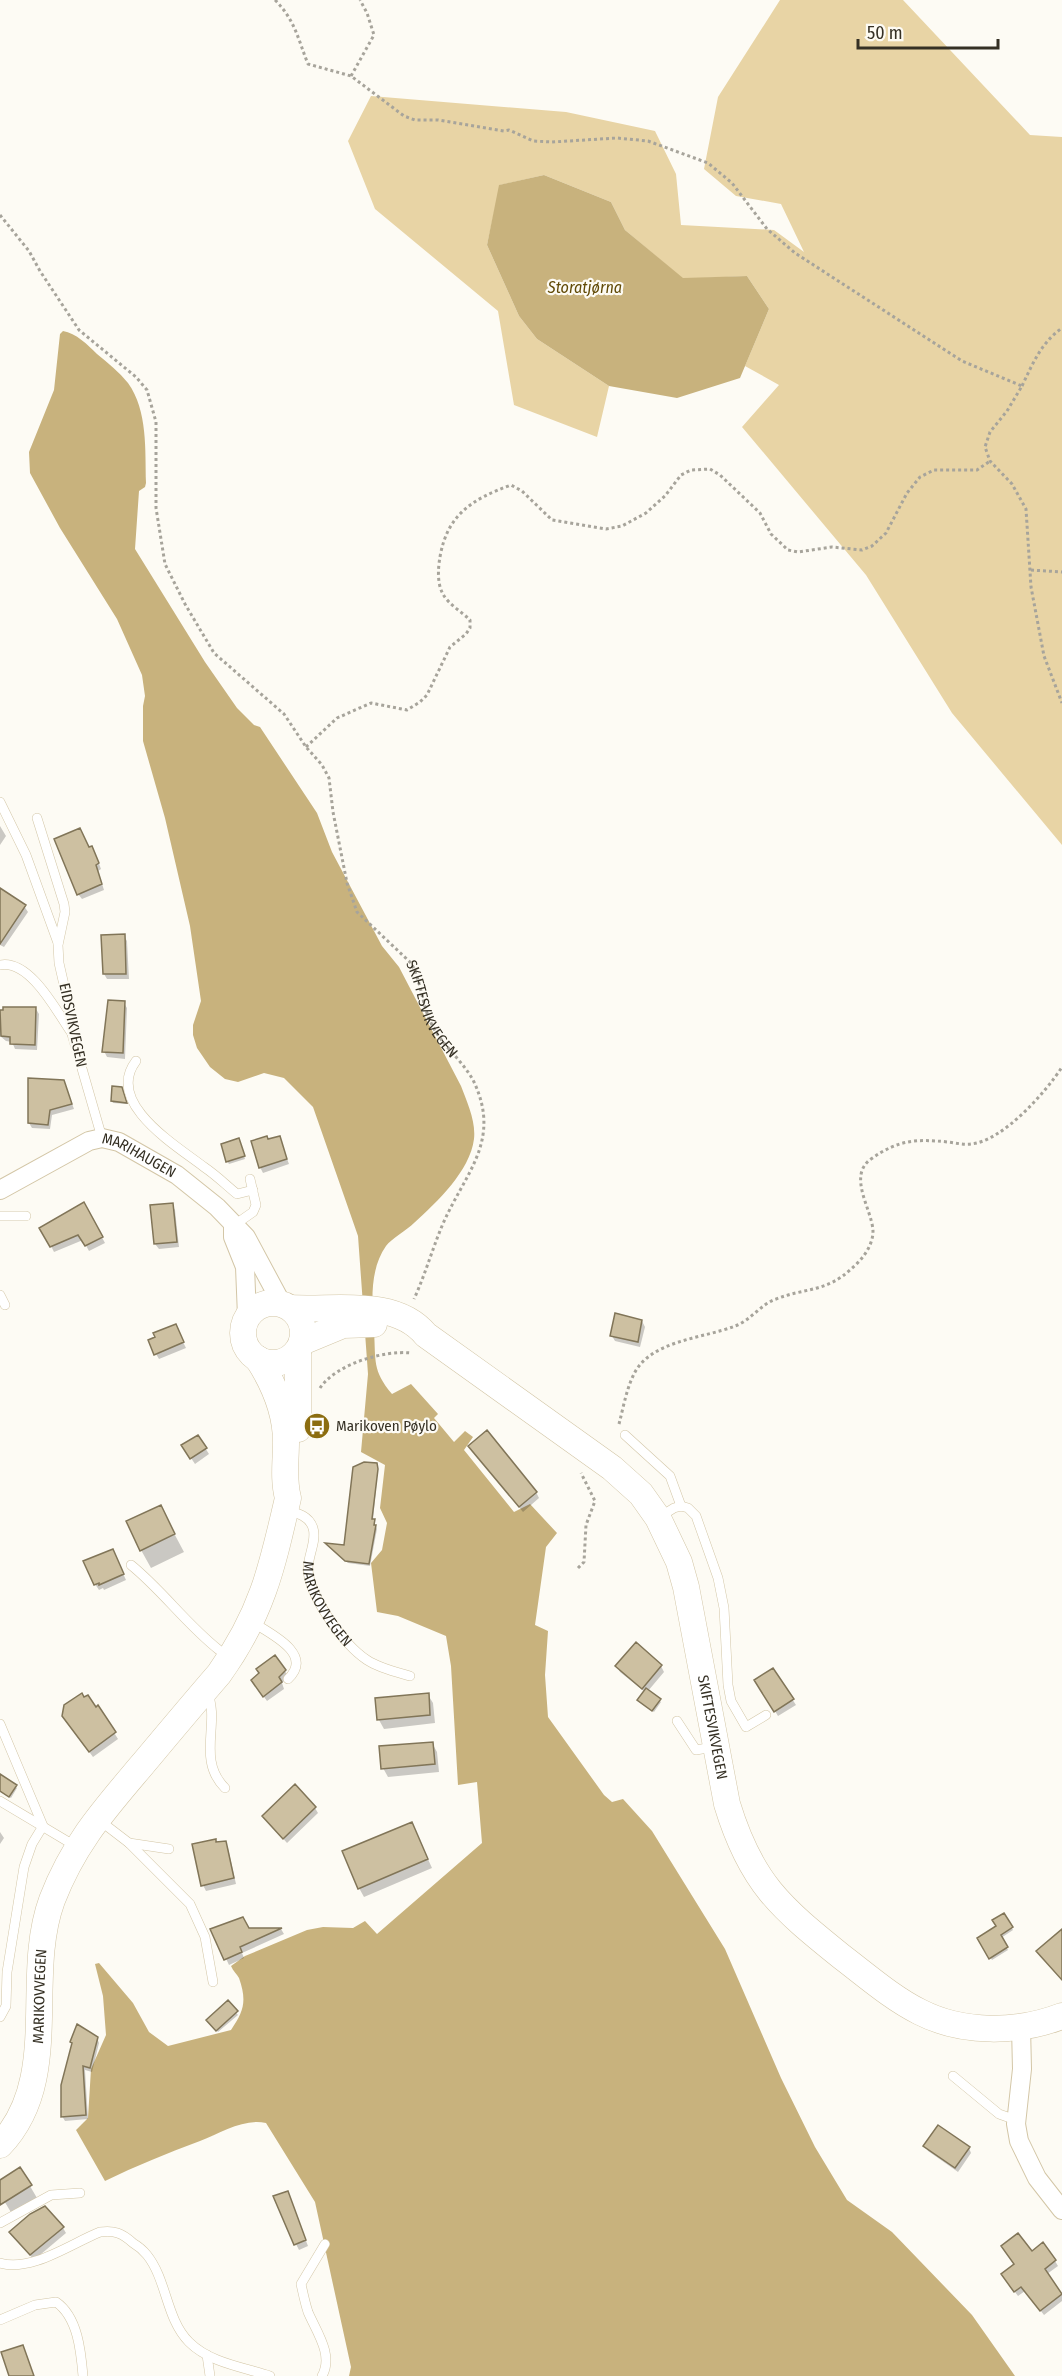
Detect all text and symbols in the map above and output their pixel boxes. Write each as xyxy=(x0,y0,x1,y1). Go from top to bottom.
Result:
scale bar xyxy=(858,12,998,50)
text: 50 m xyxy=(867,22,903,44)
water label: Storatjørna xyxy=(547,278,622,297)
street label: SKIFTESVIKVEGEN xyxy=(402,957,461,1061)
street label: EIDSVIKVEGEN xyxy=(55,981,91,1069)
street label: MARIHAUGEN xyxy=(100,1129,179,1182)
bus stop icon: Marikoven Pøylo xyxy=(302,1411,332,1441)
place label: Marikoven Pøylo xyxy=(336,1417,437,1435)
street label: MARIKOVVEGEN xyxy=(299,1561,356,1650)
street label: SKIFTESVIKVEGEN xyxy=(694,1674,731,1781)
street label: MARIKOVVEGEN xyxy=(29,1948,50,2044)

